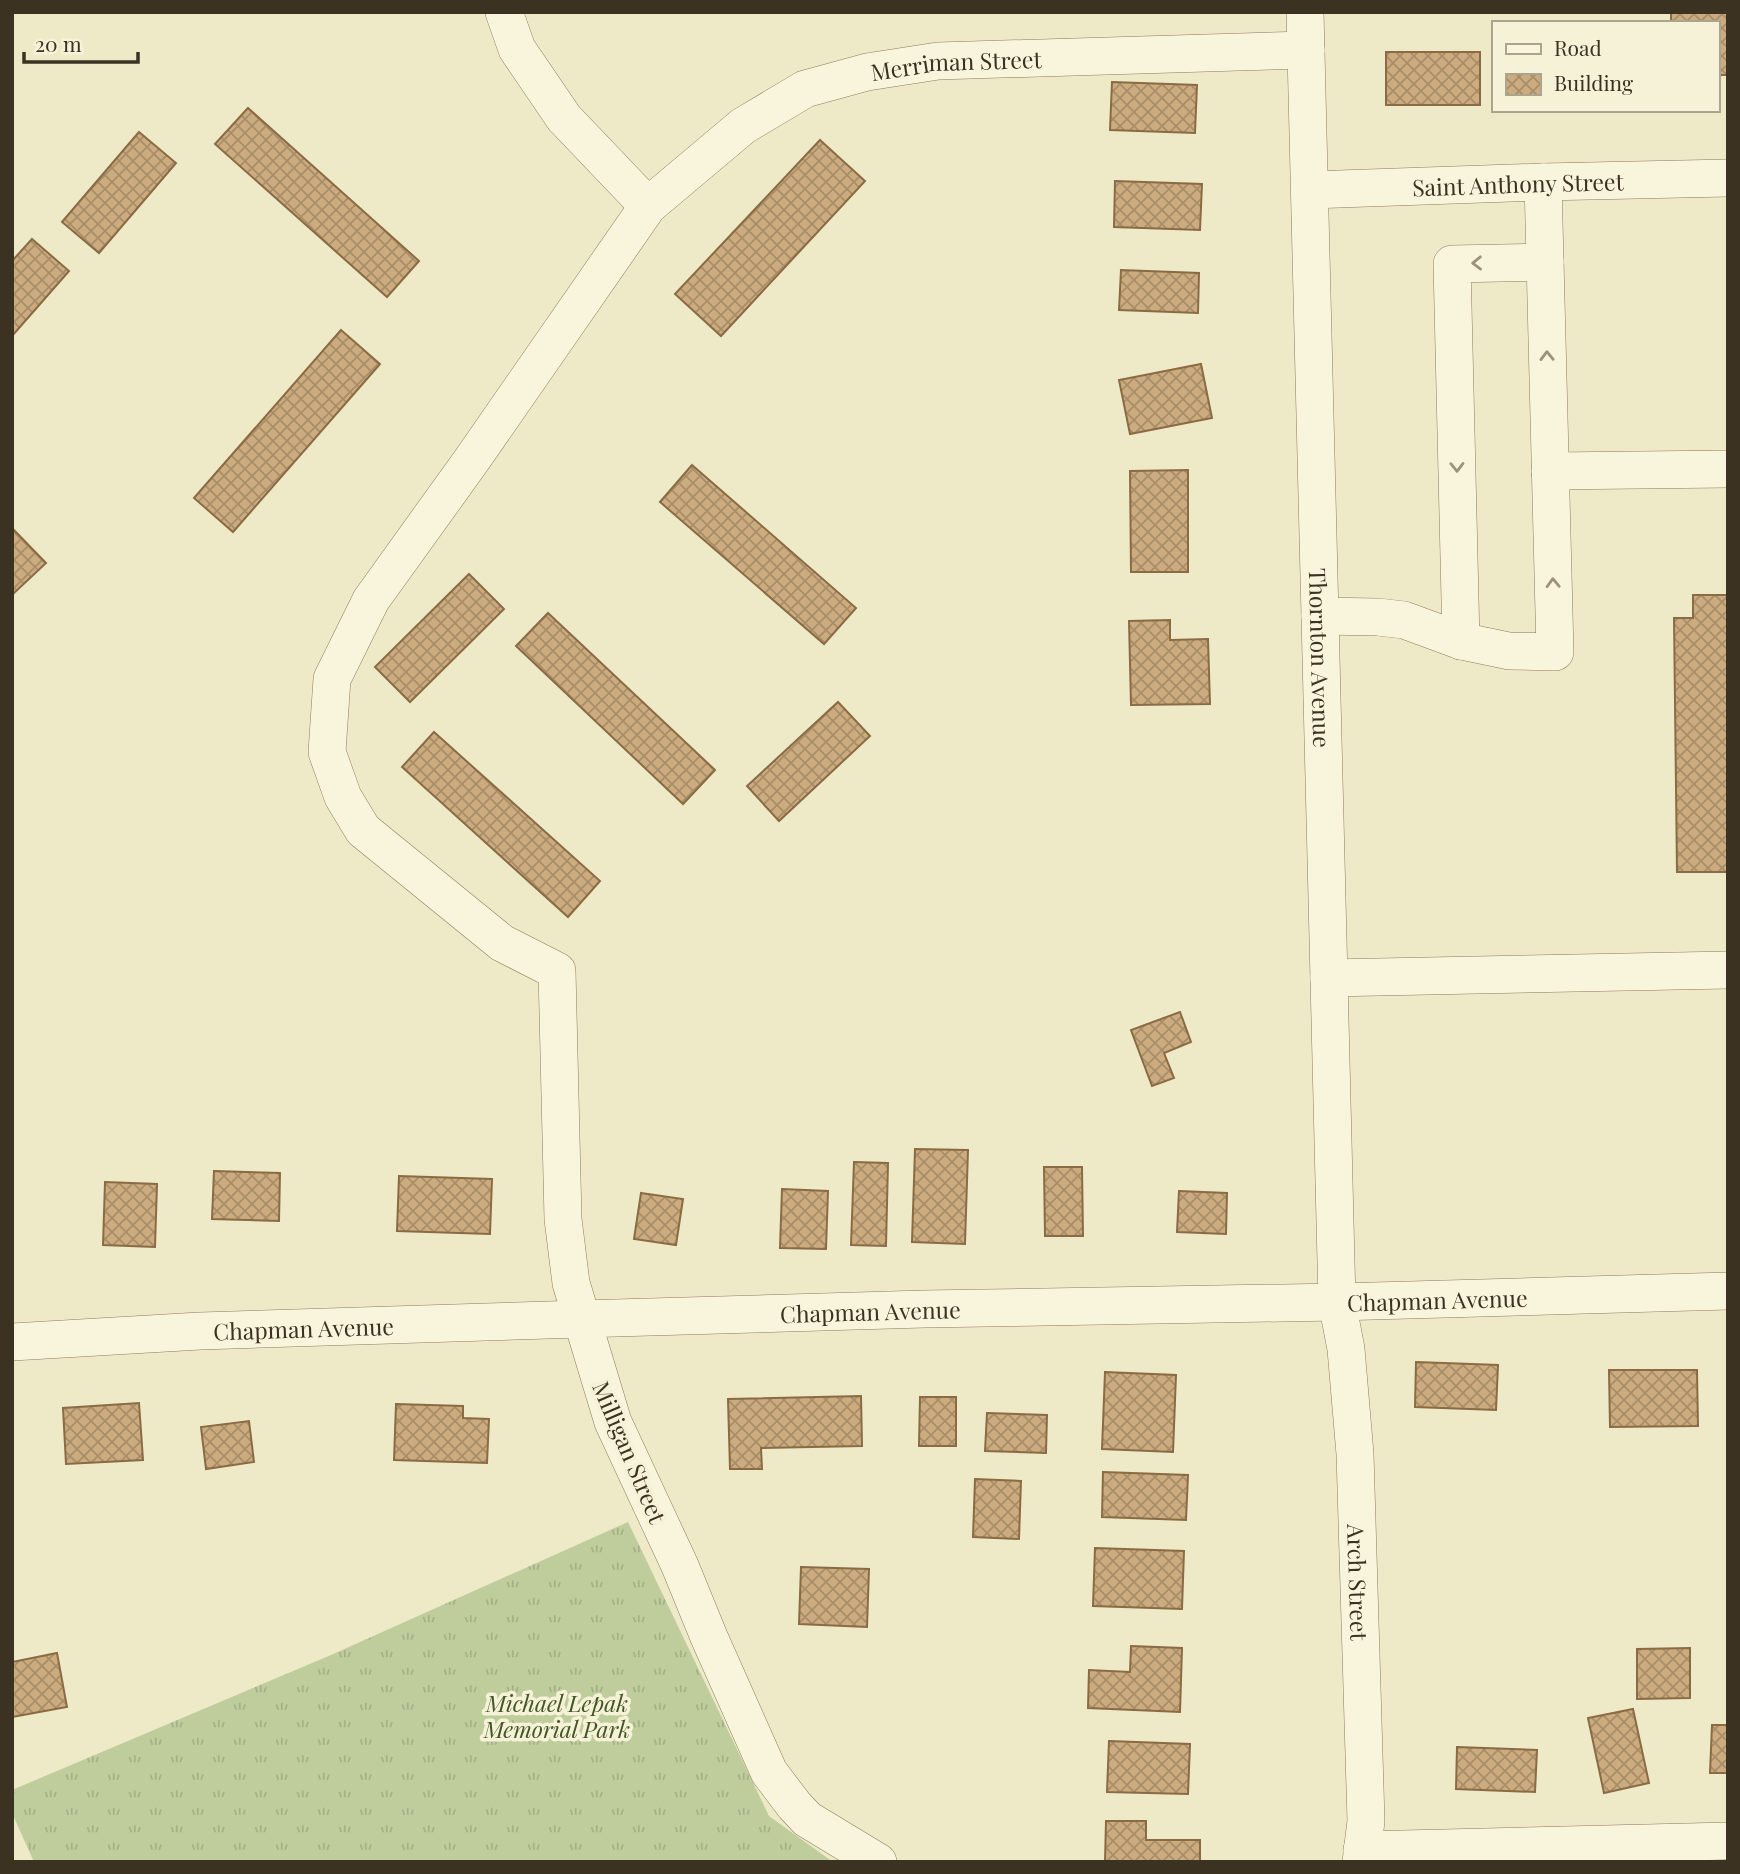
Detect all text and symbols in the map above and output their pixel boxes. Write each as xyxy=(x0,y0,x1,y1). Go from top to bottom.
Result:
scale bar xyxy=(24,21,138,65)
legend xyxy=(1492,21,1719,112)
text: 20 m xyxy=(35,29,82,57)
text: Road xyxy=(1554,33,1602,61)
street label: Merriman Street xyxy=(868,42,1043,87)
text: Building xyxy=(1554,68,1633,96)
street label: Saint Anthony Street xyxy=(1412,165,1625,202)
one-way arrow xyxy=(1471,255,1481,271)
one-way arrow xyxy=(1539,350,1555,361)
one-way arrow xyxy=(1449,462,1465,472)
street label: Thornton Avenue xyxy=(1303,568,1339,748)
one-way arrow xyxy=(1545,578,1561,588)
street label: Chapman Avenue xyxy=(1346,1281,1528,1317)
street label: Chapman Avenue xyxy=(780,1293,961,1329)
street label: Chapman Avenue xyxy=(213,1309,394,1346)
street label: Milligan Street xyxy=(586,1376,674,1528)
street label: Arch Street xyxy=(1342,1523,1376,1642)
park label: Michael Lepak Memorial Park xyxy=(483,1687,630,1744)

